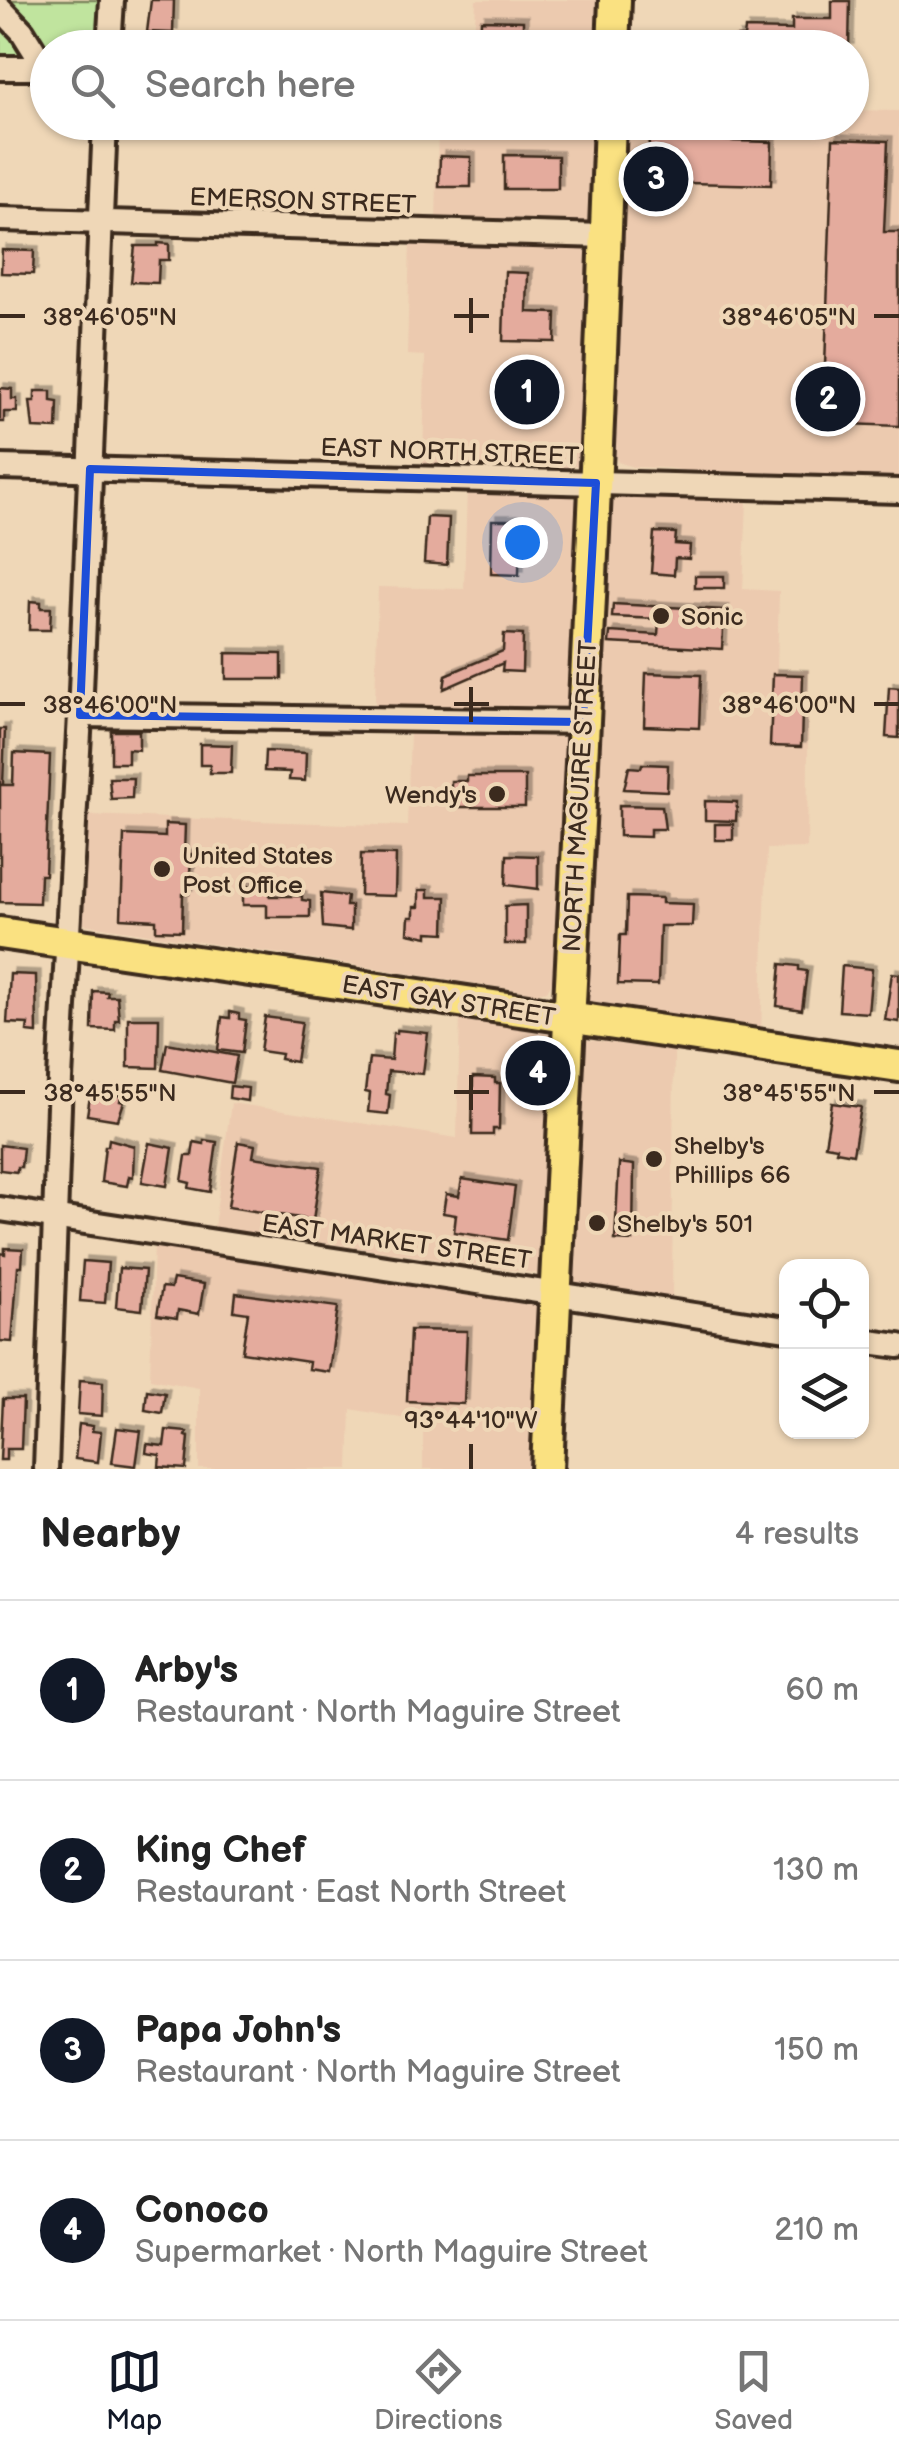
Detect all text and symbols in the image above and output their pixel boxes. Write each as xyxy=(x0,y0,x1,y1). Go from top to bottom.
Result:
search box xyxy=(30,30,869,140)
icon: search xyxy=(65,58,120,113)
text: Search here xyxy=(145,63,356,108)
pin: 3 xyxy=(624,142,688,216)
street label: EMERSON STREET xyxy=(189,182,417,221)
text: 38°46'05"N xyxy=(43,302,177,333)
text: 38°46'05"N xyxy=(722,302,856,333)
pin: 1 xyxy=(494,354,560,430)
pin: 2 xyxy=(796,362,860,436)
street label: EAST NORTH STREET xyxy=(320,432,580,473)
your location xyxy=(497,517,548,568)
place label: Sonic xyxy=(681,602,744,633)
marker: Sonic xyxy=(650,605,672,627)
street label: NORTH MAGUIRE STREET xyxy=(557,639,604,953)
text: 38°46'00"N xyxy=(42,690,178,721)
text: 38°46'00"N xyxy=(721,690,857,721)
place label: Wendy's xyxy=(385,780,477,811)
marker: Wendy's xyxy=(486,783,508,805)
place label: United States Post Office xyxy=(182,841,333,901)
marker: United States Post Office xyxy=(151,858,173,880)
street label: EAST GAY STREET xyxy=(340,969,558,1034)
pin: 4 xyxy=(506,1036,570,1110)
text: 38°45'55"N xyxy=(43,1078,177,1109)
text: 38°45'55"N xyxy=(722,1078,856,1109)
place label: Shelby's Phillips 66 xyxy=(674,1131,791,1191)
marker: Shelby's Phillips 66 xyxy=(643,1148,665,1170)
street label: EAST MARKET STREET xyxy=(260,1208,534,1277)
place label: Shelby's 501 xyxy=(617,1209,753,1240)
marker: Shelby's 501 xyxy=(586,1212,608,1234)
map controls xyxy=(779,1259,869,1439)
button: locate xyxy=(779,1259,869,1349)
button: layers xyxy=(779,1349,869,1439)
text: 93°44'10"W xyxy=(404,1405,538,1436)
text: Nearby xyxy=(40,1509,180,1560)
text: 4 results xyxy=(735,1515,859,1554)
text: Arby's xyxy=(135,1648,238,1693)
text: 1 xyxy=(66,1671,79,1710)
text: 60 m xyxy=(786,1671,859,1710)
text: Restaurant · North Maguire Street xyxy=(135,1693,621,1732)
text: King Chef xyxy=(135,1828,306,1873)
text: 2 xyxy=(63,1851,82,1890)
text: 130 m xyxy=(773,1851,859,1890)
text: Restaurant · East North Street xyxy=(135,1873,566,1912)
text: Papa John's xyxy=(135,2008,341,2053)
text: 3 xyxy=(63,2031,82,2070)
text: 150 m xyxy=(774,2031,859,2070)
text: Restaurant · North Maguire Street xyxy=(135,2053,621,2092)
text: Conoco xyxy=(135,2188,269,2233)
text: 4 xyxy=(63,2211,82,2250)
text: 210 m xyxy=(774,2211,859,2250)
text: Supermarket · North Maguire Street xyxy=(135,2233,648,2272)
tab: Map xyxy=(106,2344,162,2437)
tab: Directions xyxy=(374,2344,503,2437)
tab: Saved xyxy=(715,2344,793,2437)

